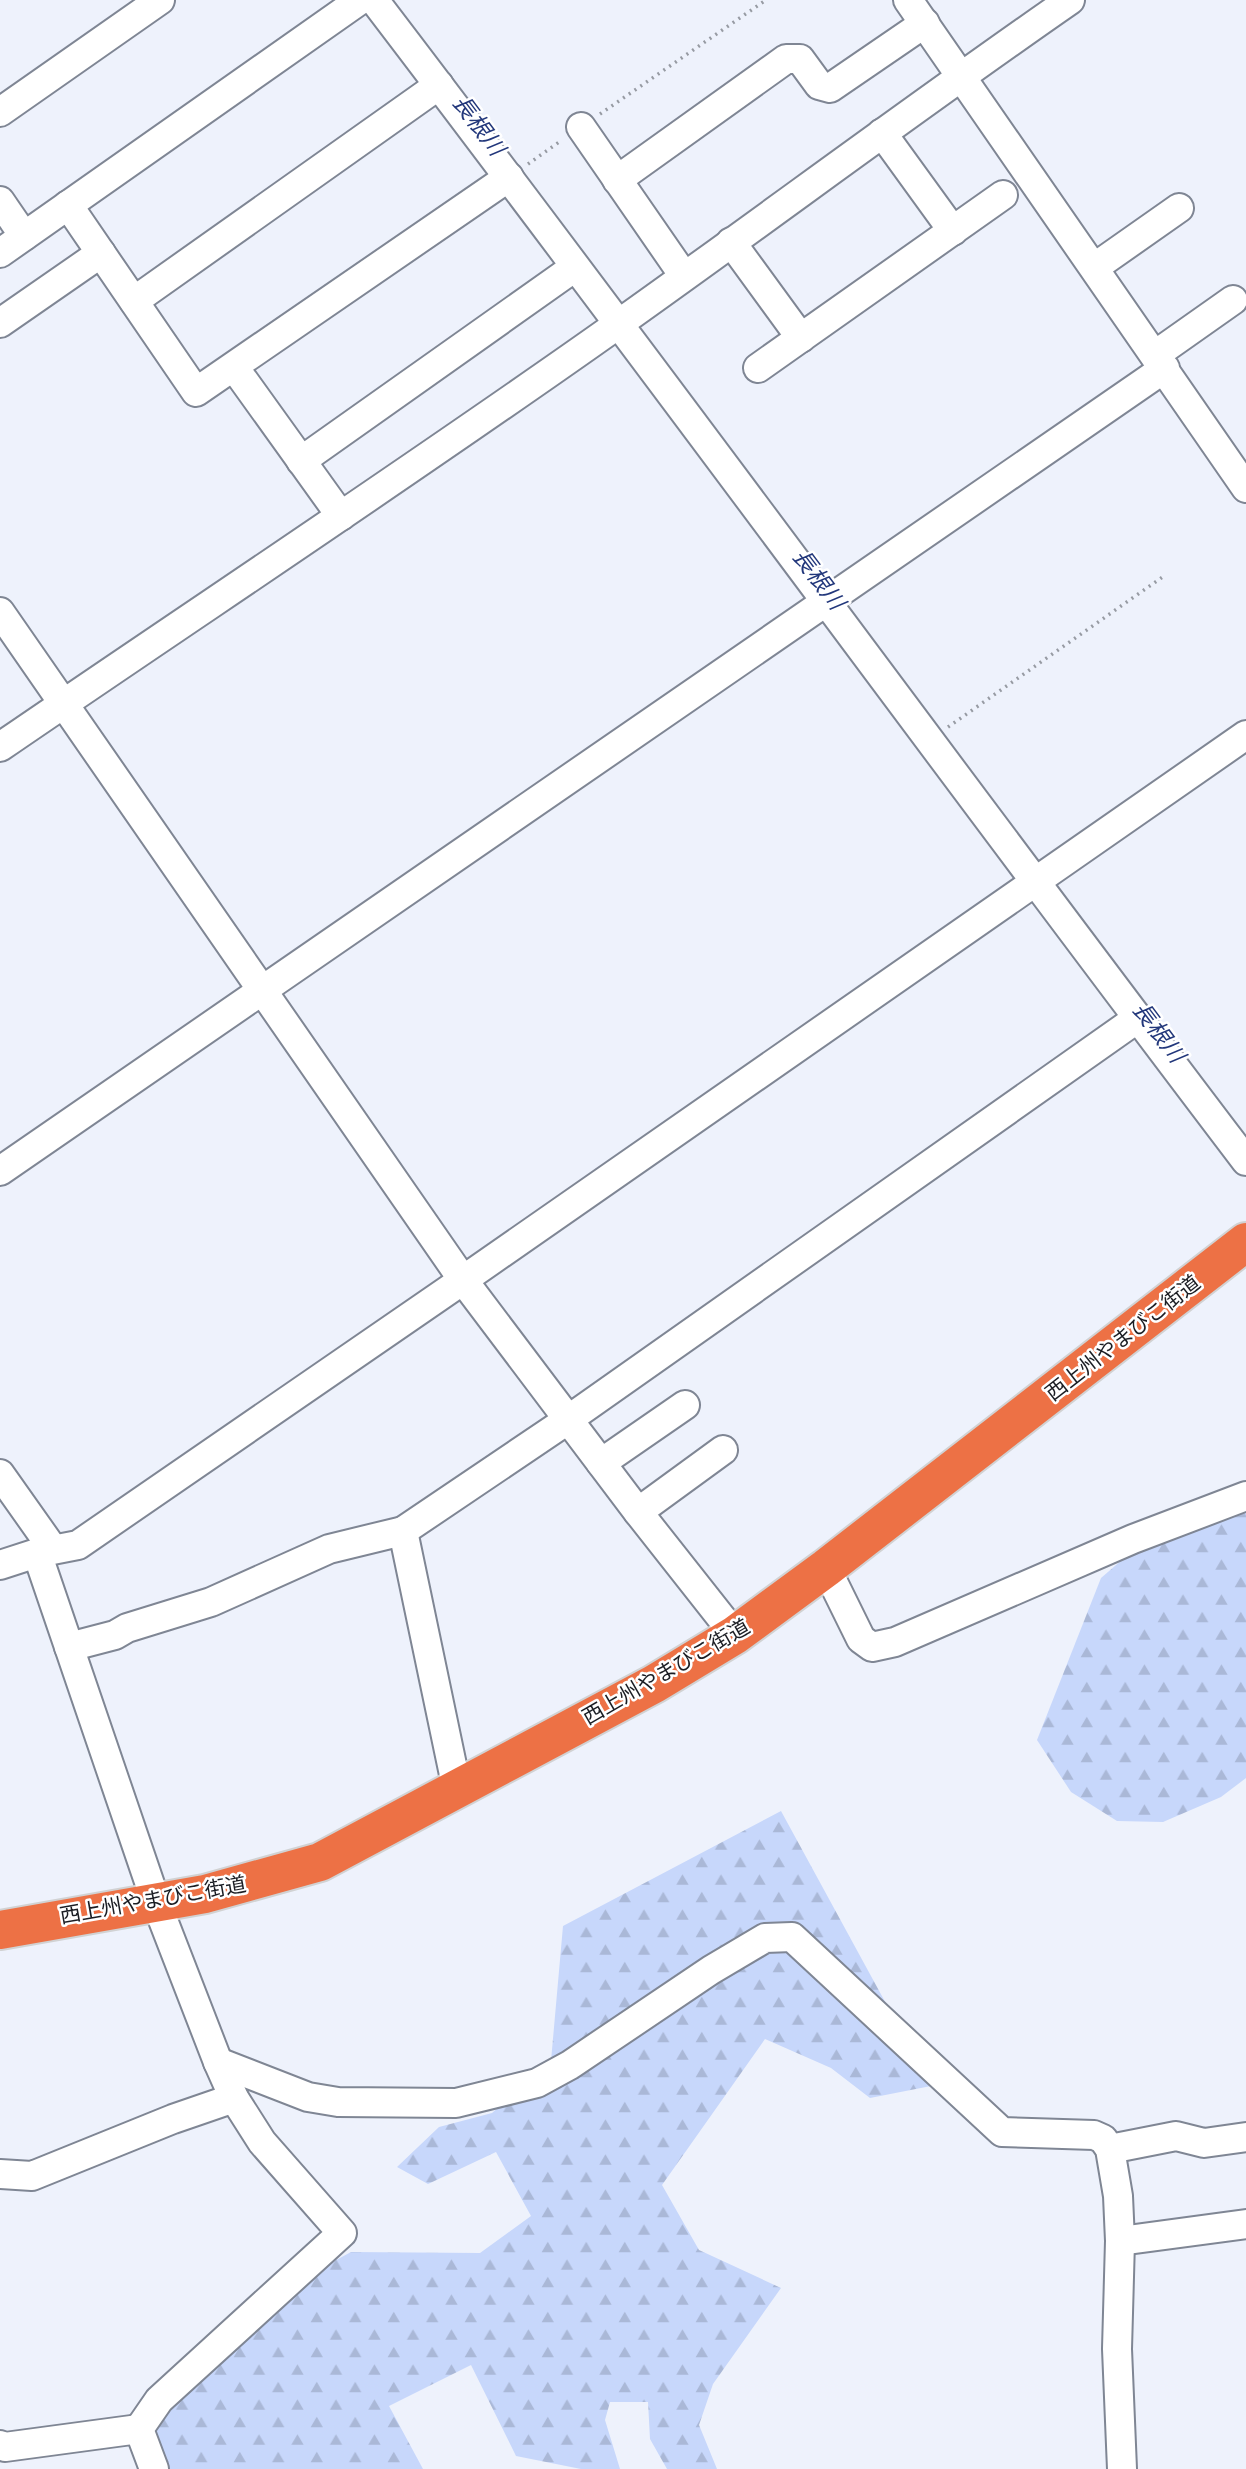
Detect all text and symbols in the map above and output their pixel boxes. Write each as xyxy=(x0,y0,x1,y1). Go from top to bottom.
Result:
water label: 長根川 xyxy=(447,88,514,163)
water label: 長根川 xyxy=(787,542,854,617)
water label: 長根川 xyxy=(1127,995,1194,1070)
street label: 西上州やまびこ街道 xyxy=(1039,1268,1205,1406)
street label: 西上州やまびこ街道 xyxy=(577,1612,754,1731)
street label: 西上州やまびこ街道 xyxy=(57,1869,248,1929)

